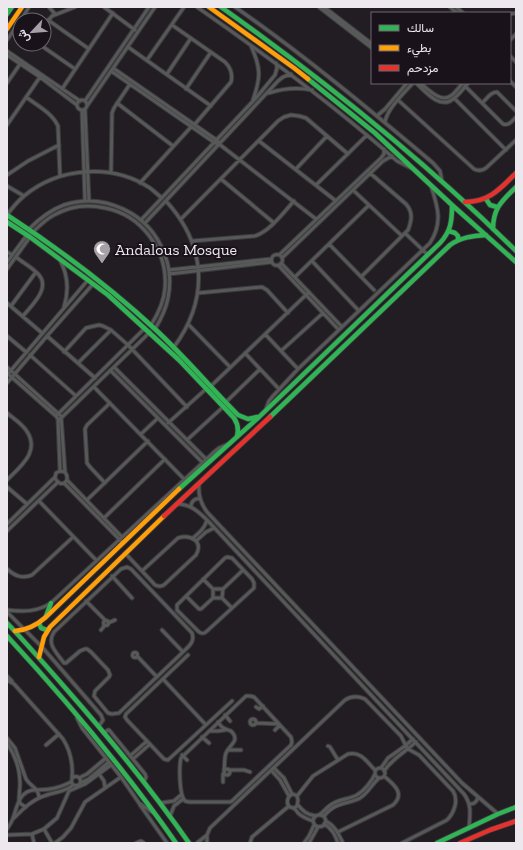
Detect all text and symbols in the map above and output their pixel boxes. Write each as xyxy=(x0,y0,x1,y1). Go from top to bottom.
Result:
north arrow xyxy=(12,12,52,52)
legend xyxy=(371,12,511,84)
text: سالك xyxy=(407,21,434,35)
text: ش xyxy=(15,27,32,45)
text: بطيء xyxy=(407,41,431,58)
text: مزدحم xyxy=(407,61,438,76)
mosque icon: Andalous Mosque xyxy=(92,239,112,264)
place label: Andalous Mosque xyxy=(115,240,237,259)

